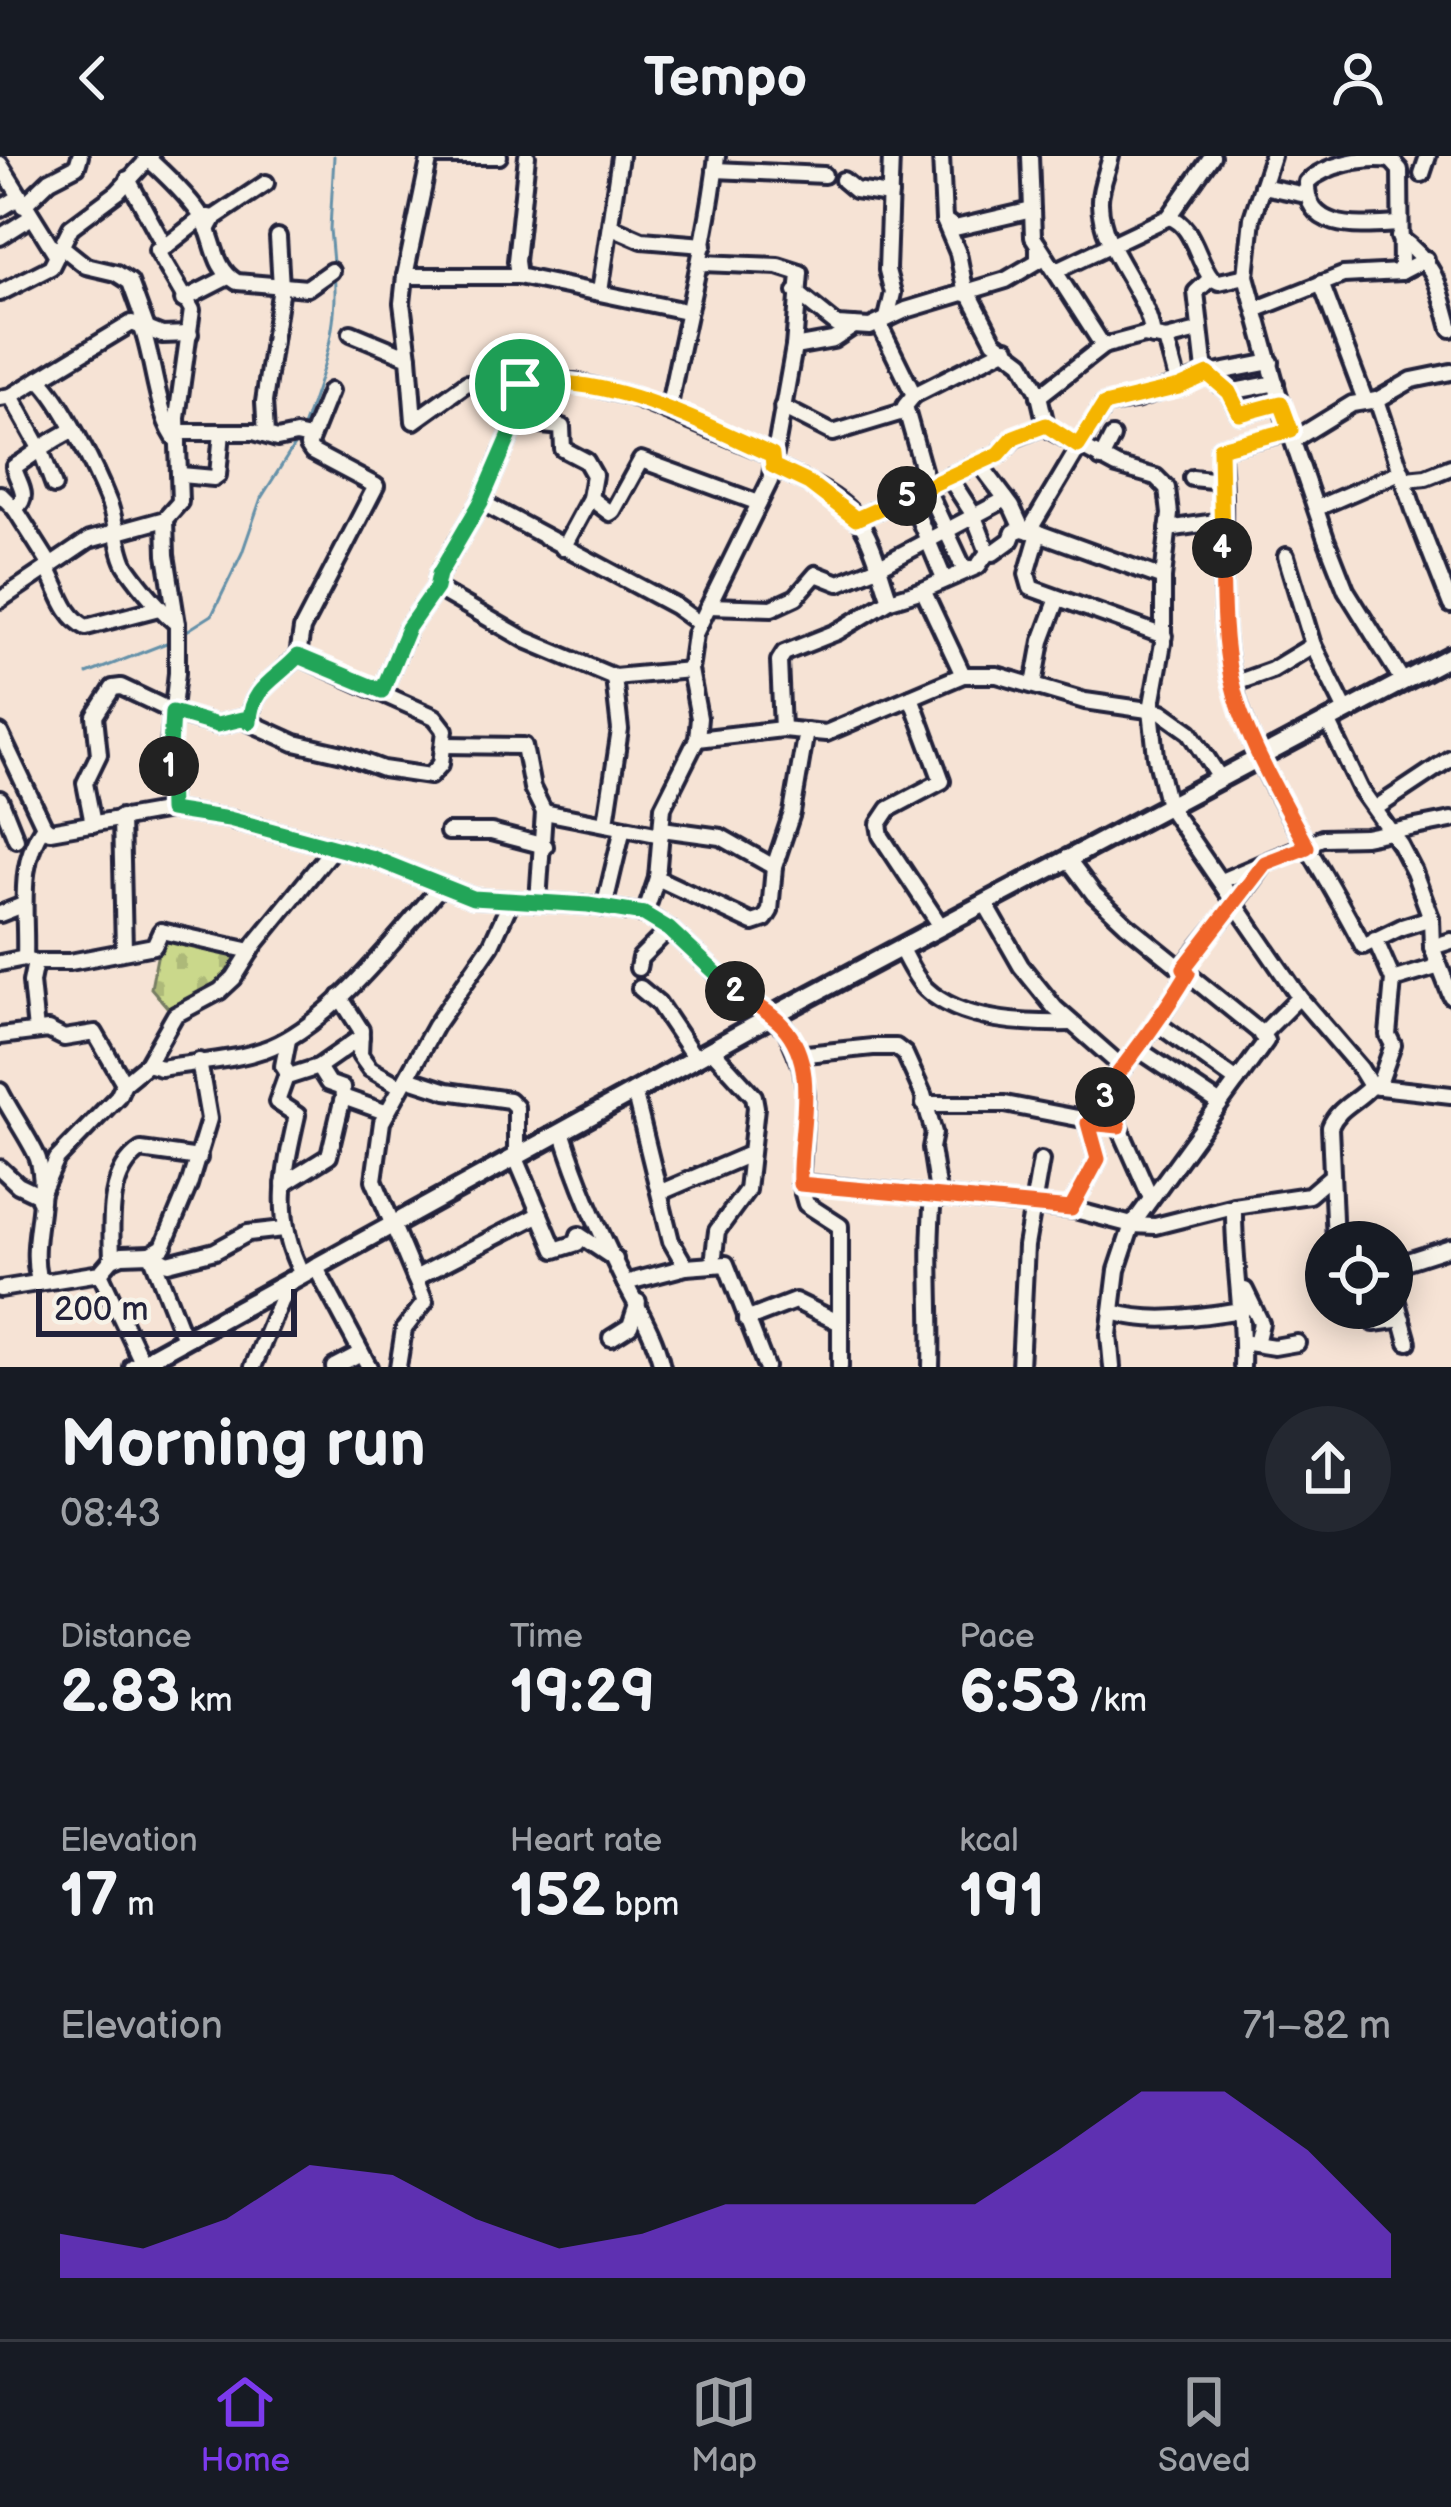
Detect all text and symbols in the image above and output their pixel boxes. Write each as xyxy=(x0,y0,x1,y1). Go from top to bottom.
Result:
icon: back xyxy=(60,45,126,111)
icon: person xyxy=(1325,45,1391,111)
text: Tempo xyxy=(644,46,807,111)
pin xyxy=(469,333,571,435)
icon: arrive xyxy=(487,351,553,417)
pin: 5 xyxy=(877,466,937,526)
text: 5 xyxy=(897,476,917,516)
pin: 4 xyxy=(1192,518,1252,578)
text: 4 xyxy=(1212,528,1232,568)
pin: 1 xyxy=(139,736,199,796)
text: 1 xyxy=(162,746,176,786)
pin: 2 xyxy=(705,961,765,1021)
text: 2 xyxy=(725,971,745,1011)
pin: 3 xyxy=(1075,1067,1135,1127)
text: 3 xyxy=(1095,1077,1115,1117)
map controls xyxy=(1305,1221,1413,1329)
button: locate xyxy=(1305,1221,1413,1329)
scale bar xyxy=(36,1283,297,1336)
text: 200 m xyxy=(54,1290,148,1330)
text: Morning run xyxy=(60,1406,426,1485)
button: share xyxy=(1265,1406,1391,1532)
text: 08:43 xyxy=(60,1491,161,1538)
text: Distance xyxy=(60,1617,192,1657)
text: Time xyxy=(510,1617,583,1657)
text: Pace xyxy=(959,1617,1035,1657)
text: 2.83 xyxy=(60,1657,180,1729)
text: 19:29 xyxy=(510,1657,656,1729)
text: 6:53 xyxy=(959,1657,1080,1729)
text: km xyxy=(180,1681,233,1721)
text: /km xyxy=(1080,1681,1147,1721)
text: Elevation xyxy=(60,1821,198,1861)
text: Heart rate xyxy=(510,1821,662,1861)
text: kcal xyxy=(959,1821,1019,1861)
text: 17 xyxy=(60,1861,118,1933)
text: 152 xyxy=(510,1861,605,1933)
text: 191 xyxy=(959,1861,1045,1933)
text: m xyxy=(118,1885,155,1925)
text: bpm xyxy=(605,1885,679,1925)
text: Elevation xyxy=(60,2003,223,2050)
text: 71–82 m xyxy=(1243,2003,1391,2050)
tab: Home xyxy=(200,2369,290,2481)
tab: Map xyxy=(691,2369,757,2481)
tab: Saved xyxy=(1158,2369,1251,2481)

